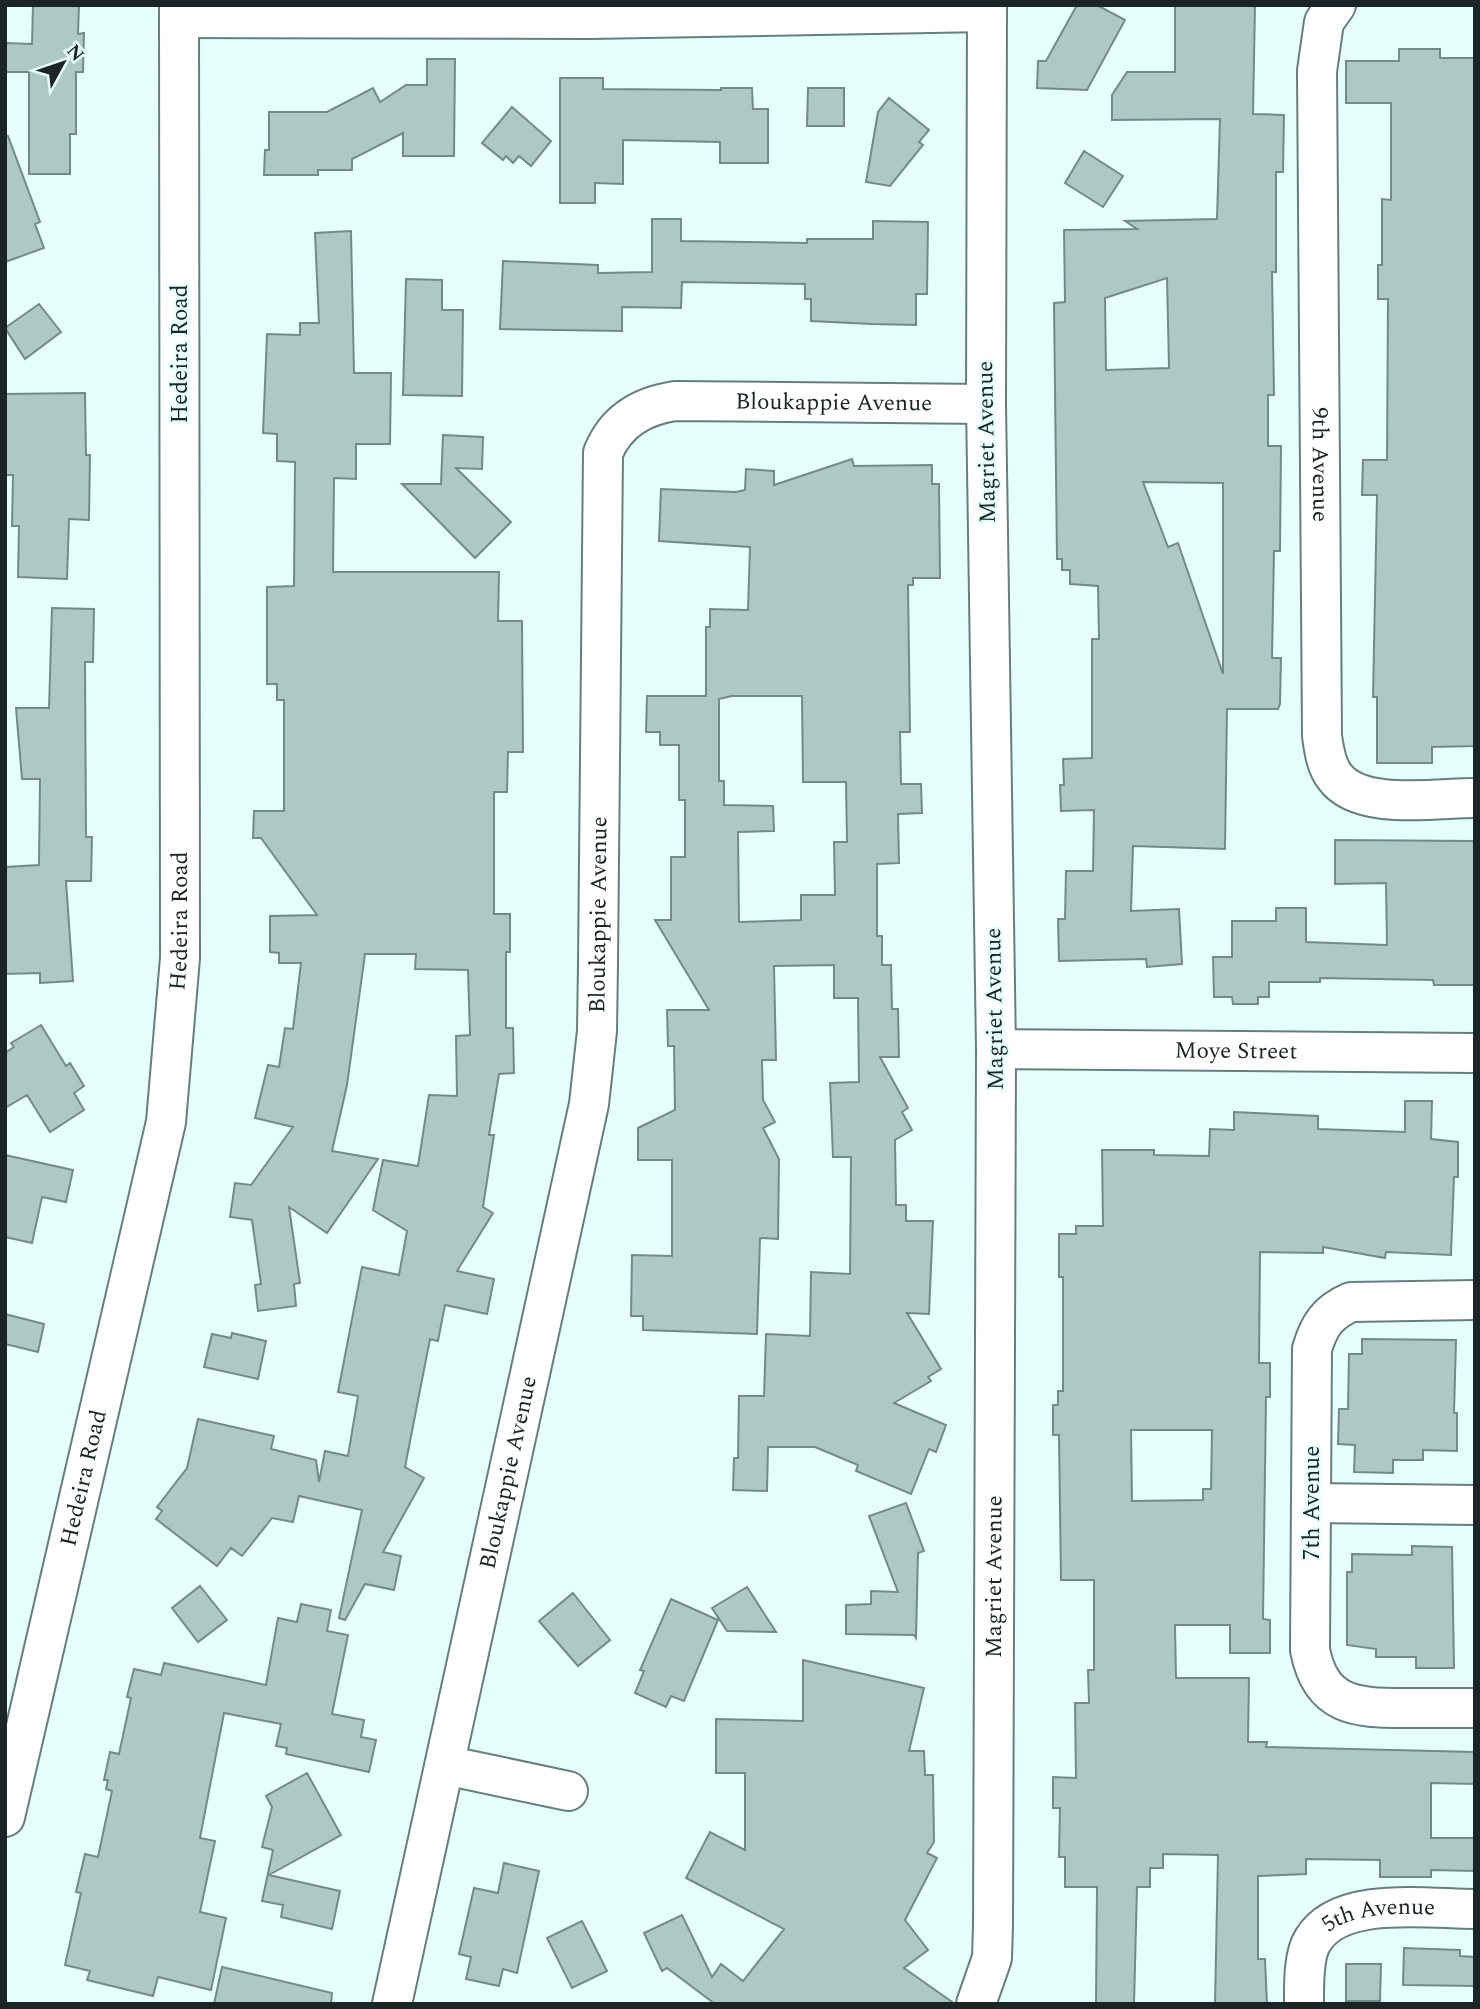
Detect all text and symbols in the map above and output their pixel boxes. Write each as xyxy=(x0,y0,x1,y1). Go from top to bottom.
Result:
north arrow xyxy=(28,28,98,98)
text: N xyxy=(59,38,91,68)
street label: Hedeira Road xyxy=(163,284,198,424)
street label: Magriet Avenue xyxy=(968,360,1006,524)
street label: Bloukappie Avenue xyxy=(735,384,932,421)
street label: 9th Avenue xyxy=(1302,407,1338,522)
street label: Bloukappie Avenue xyxy=(580,816,617,1013)
street label: Hedeira Road xyxy=(160,851,198,992)
street label: Magriet Avenue xyxy=(976,927,1014,1091)
street label: Moye Street xyxy=(1174,1033,1298,1069)
street label: Bloukappie Avenue xyxy=(470,1373,546,1572)
street label: Hedeira Road xyxy=(51,1406,116,1550)
street label: 7th Avenue xyxy=(1295,1446,1330,1560)
street label: Magriet Avenue xyxy=(976,1495,1012,1658)
street label: 5th Avenue xyxy=(1314,1889,1436,1941)

